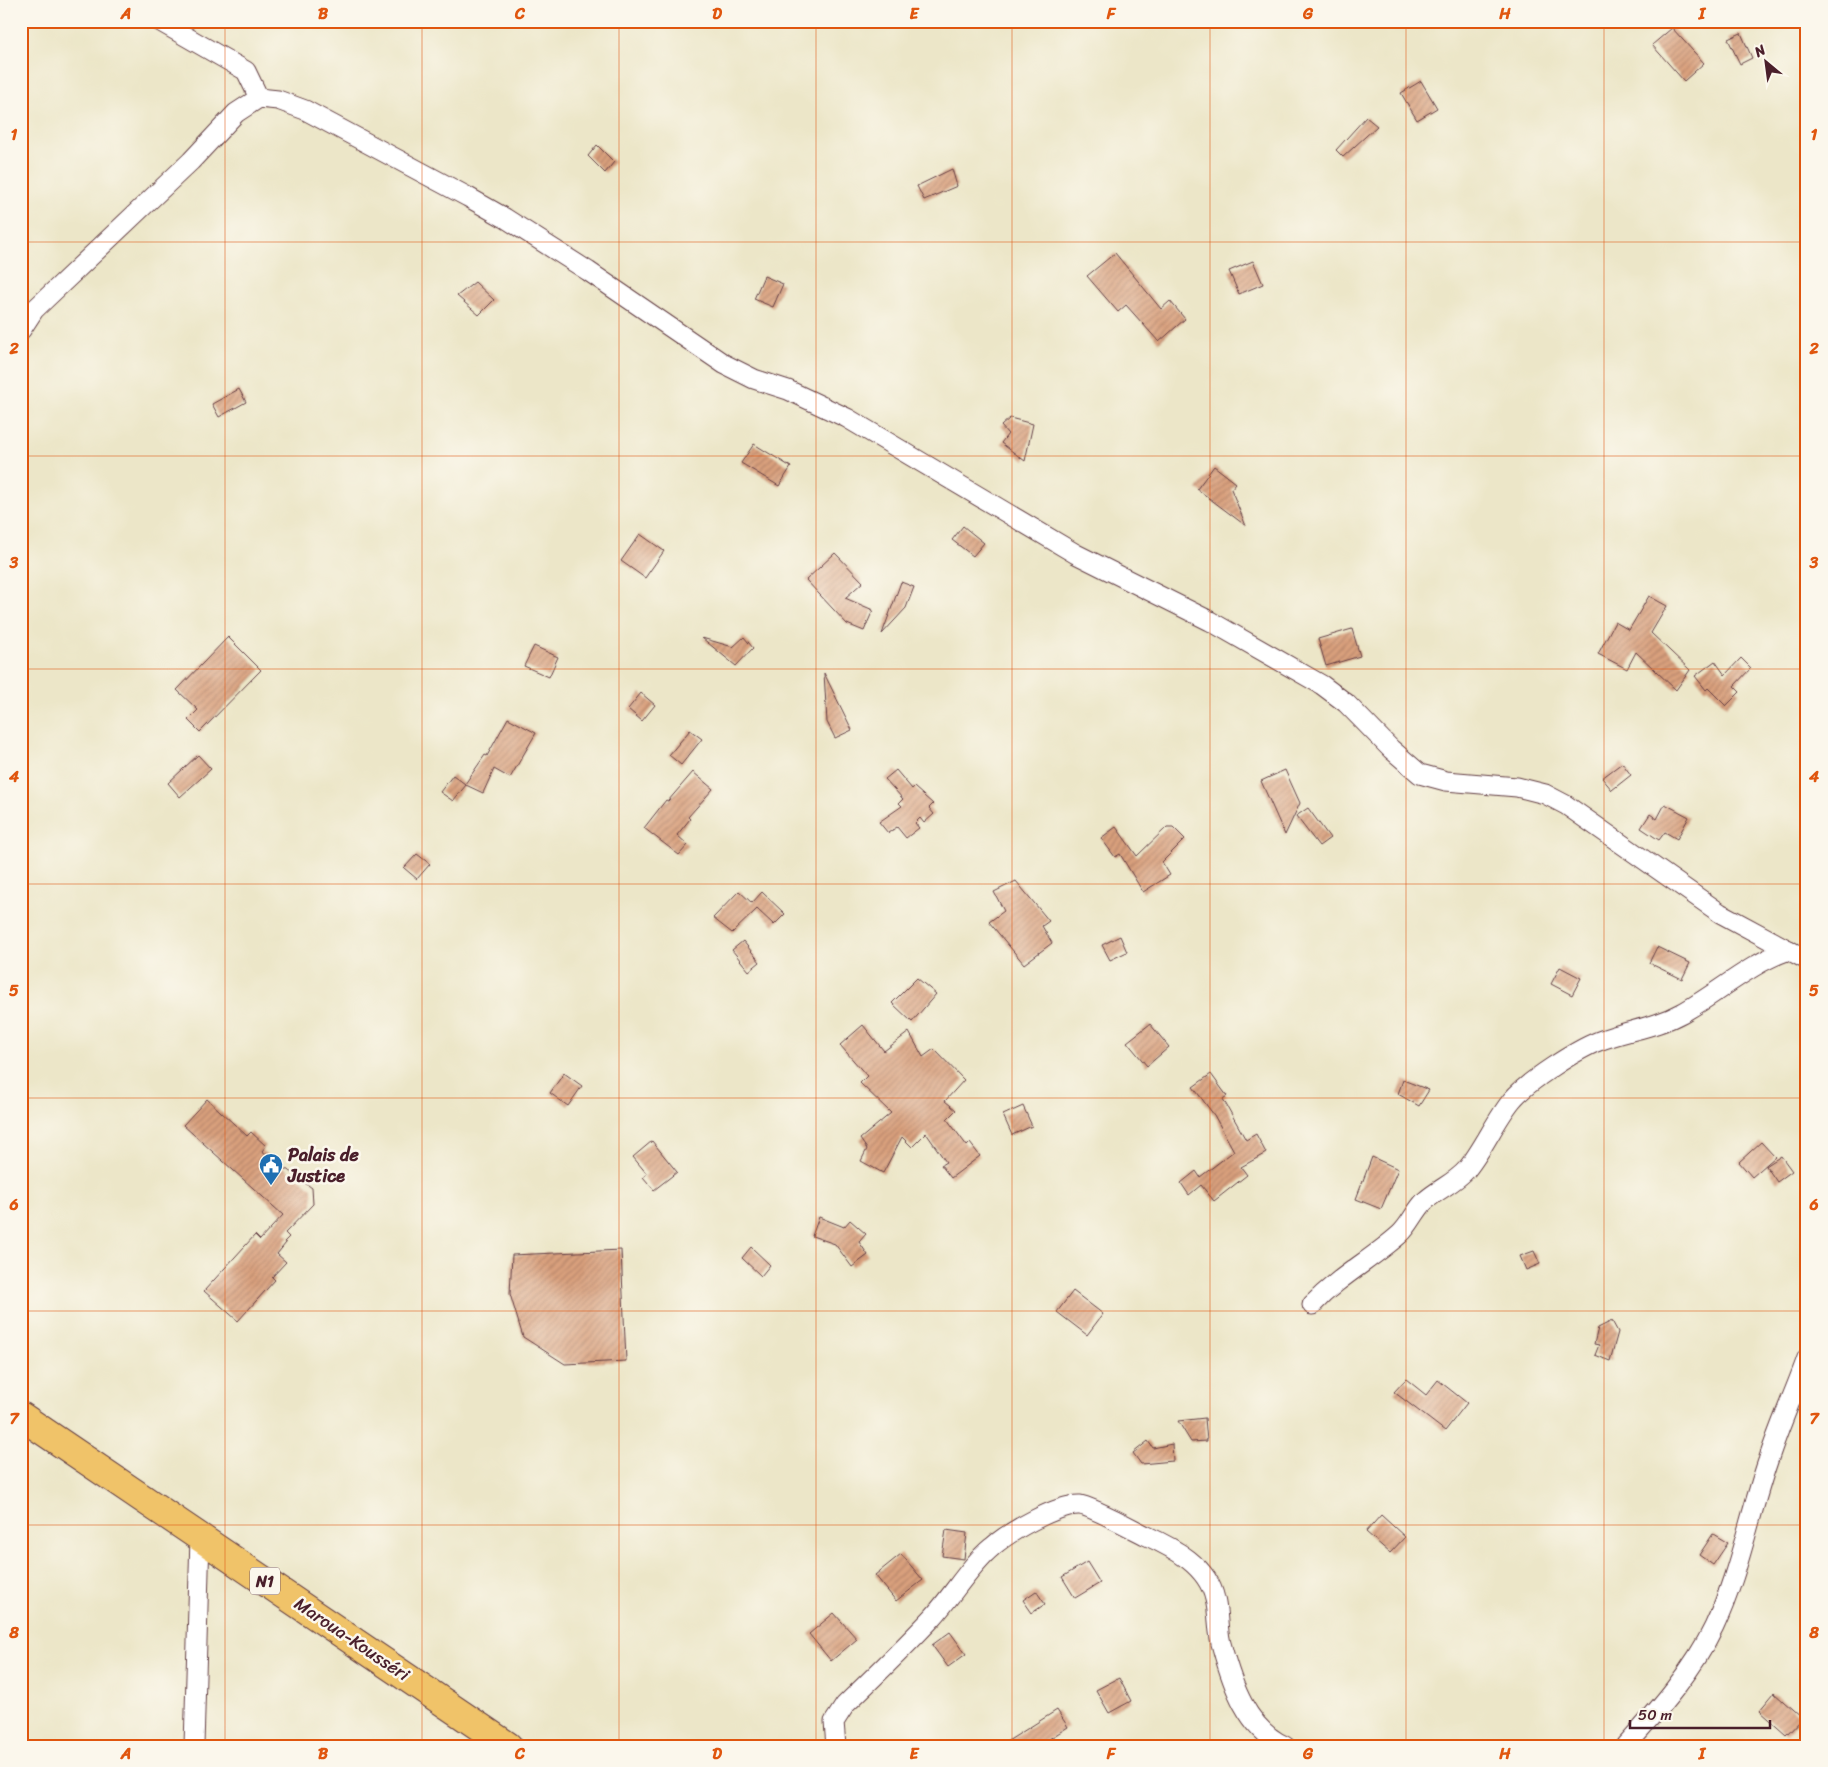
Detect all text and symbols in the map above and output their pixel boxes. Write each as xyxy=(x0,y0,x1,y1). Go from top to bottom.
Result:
text: A xyxy=(120,0,131,28)
text: B xyxy=(318,0,329,28)
text: C xyxy=(514,0,526,28)
text: D xyxy=(712,0,722,28)
text: E xyxy=(910,0,920,28)
text: F xyxy=(1106,0,1117,28)
text: G xyxy=(1302,0,1314,28)
text: H xyxy=(1498,0,1511,28)
text: I xyxy=(1698,0,1707,28)
north arrow xyxy=(1740,38,1790,88)
text: N xyxy=(1749,38,1771,65)
text: 1 xyxy=(11,120,18,149)
text: 1 xyxy=(1811,120,1818,149)
text: 2 xyxy=(8,334,19,363)
text: 2 xyxy=(1808,334,1819,363)
text: 3 xyxy=(9,548,19,577)
text: 3 xyxy=(1809,548,1819,577)
text: 4 xyxy=(8,762,19,791)
text: 4 xyxy=(1808,762,1819,791)
text: 5 xyxy=(9,976,19,1005)
text: 5 xyxy=(1809,976,1819,1005)
place label: Palais de Justice xyxy=(287,1139,360,1192)
public building icon: Palais de Justice xyxy=(258,1152,284,1186)
text: 6 xyxy=(8,1190,19,1219)
text: 6 xyxy=(1808,1190,1819,1219)
text: 7 xyxy=(9,1404,20,1433)
text: 7 xyxy=(1809,1404,1820,1433)
road number: N1 xyxy=(250,1568,280,1594)
street label: Maroua-Kousséri xyxy=(287,1588,417,1690)
text: 8 xyxy=(8,1618,19,1647)
text: 8 xyxy=(1808,1618,1819,1647)
scale bar xyxy=(1630,1697,1770,1729)
text: 50 m xyxy=(1638,1702,1673,1728)
text: A xyxy=(120,1739,131,1767)
text: B xyxy=(318,1739,329,1767)
text: C xyxy=(514,1739,526,1767)
text: D xyxy=(712,1739,722,1767)
text: E xyxy=(910,1739,920,1767)
text: F xyxy=(1106,1739,1117,1767)
text: G xyxy=(1302,1739,1314,1767)
text: H xyxy=(1498,1739,1511,1767)
text: I xyxy=(1698,1739,1707,1767)

